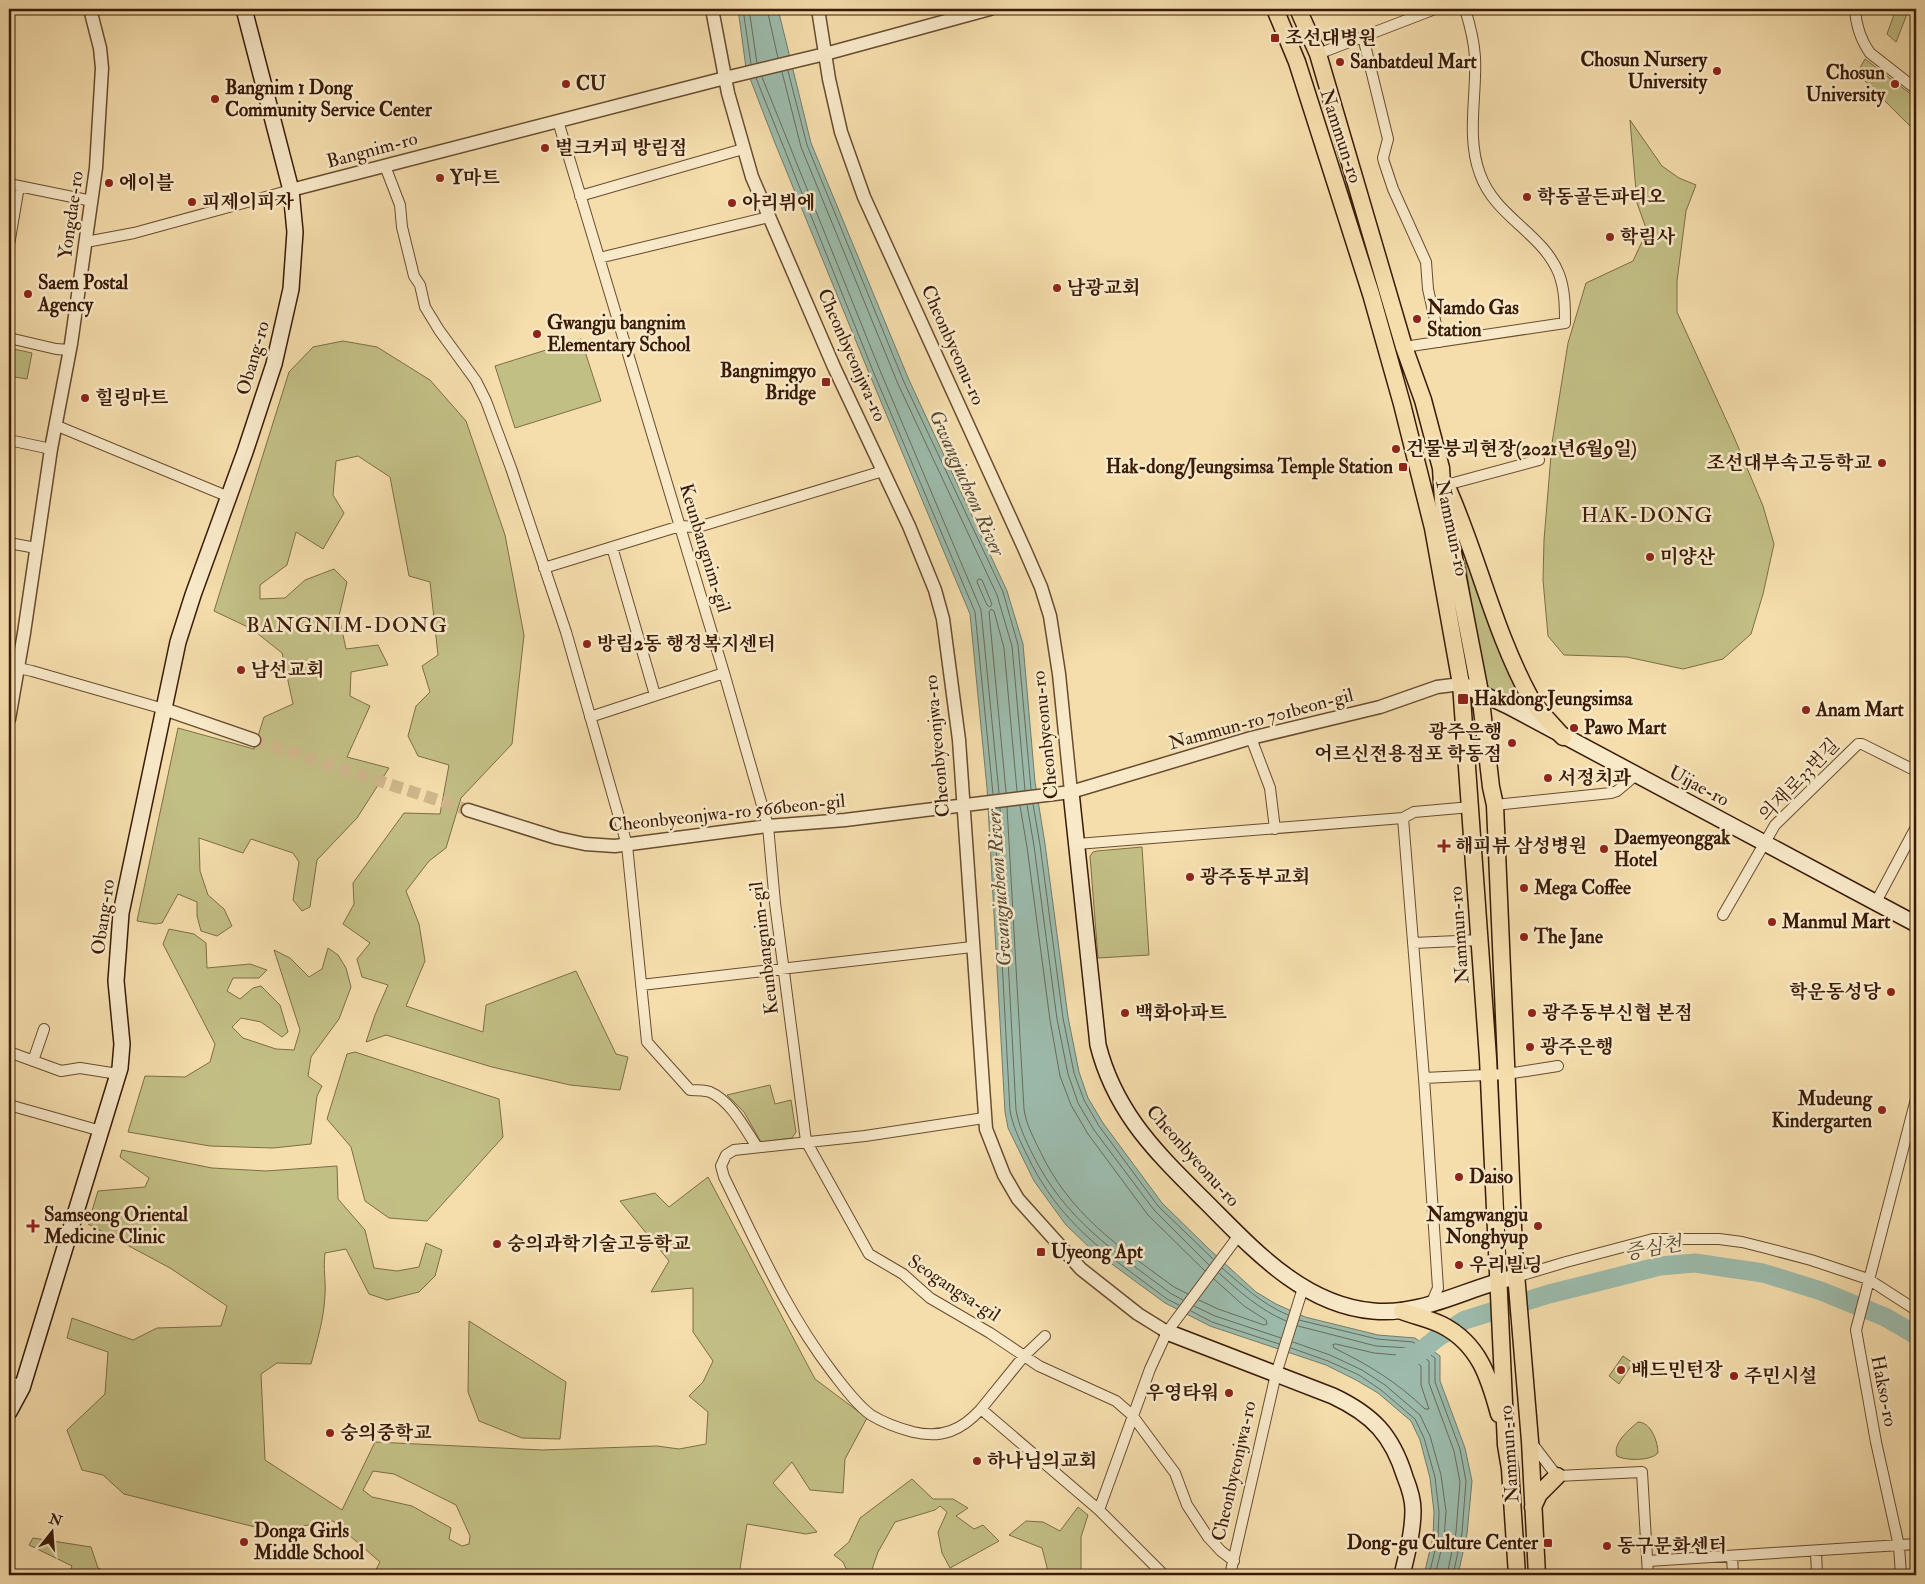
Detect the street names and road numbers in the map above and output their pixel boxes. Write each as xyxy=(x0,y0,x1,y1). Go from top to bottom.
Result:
street label: Nammun-ro xyxy=(1315,86,1367,186)
street label: Bangnim-ro xyxy=(324,126,420,174)
street label: Yongdae-ro xyxy=(53,169,89,261)
street label: Cheonbyeonu-ro xyxy=(916,281,990,409)
street label: Cheonbyeonjwa-ro xyxy=(812,285,892,425)
street label: Obang-ro xyxy=(231,318,275,398)
street label: Nammun-ro xyxy=(1430,478,1474,578)
street label: Keunbangnim-gil xyxy=(674,481,736,616)
street label: Cheonbyeonu-ro xyxy=(1026,670,1064,800)
street label: Cheonbyeonjwa-ro xyxy=(919,674,955,818)
street label: Nammun-ro 701beon-gil xyxy=(1166,683,1356,755)
street label: 의재로33번길 xyxy=(1753,733,1845,827)
street label: Uijae-ro xyxy=(1665,760,1733,812)
street label: Cheonbyeonjwa-ro 566beon-gil xyxy=(607,789,847,837)
street label: Obang-ro xyxy=(86,878,120,956)
street label: Keunbangnim-gil xyxy=(744,880,784,1016)
street label: Nammun-ro xyxy=(1444,886,1474,984)
street label: Cheonbyeonu-ro xyxy=(1141,1100,1245,1212)
street label: Seogangsa-gil xyxy=(903,1249,1005,1327)
street label: Hakso-ro xyxy=(1865,1353,1903,1429)
street label: Cheonbyeonjwa-ro xyxy=(1206,1399,1262,1543)
street label: Nammun-ro xyxy=(1494,1405,1524,1503)

